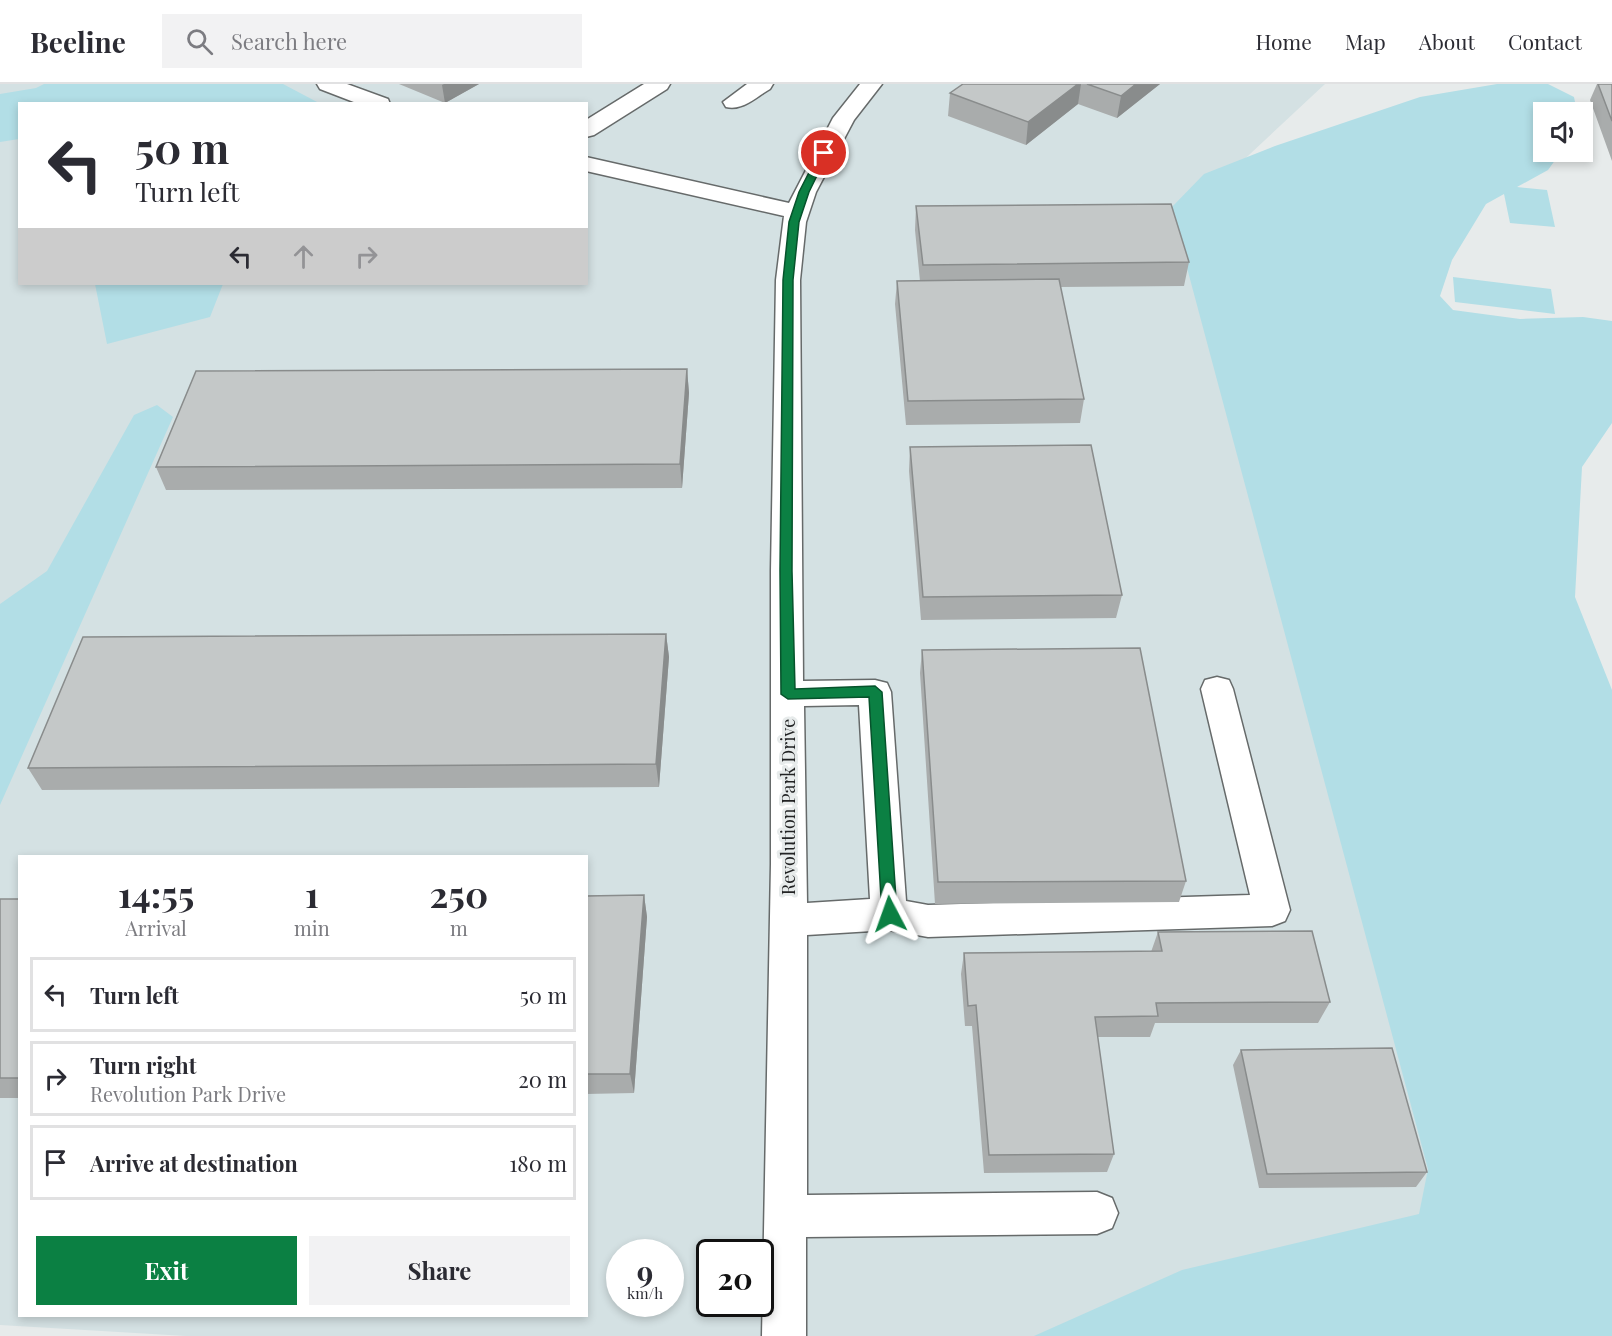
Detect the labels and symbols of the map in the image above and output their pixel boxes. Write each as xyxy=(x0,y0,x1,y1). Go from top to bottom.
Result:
pin xyxy=(798,127,849,178)
street label: Revolution Park Drive xyxy=(776,719,800,895)
position arrow xyxy=(858,882,922,946)
speed limit sign: 20 xyxy=(696,1239,774,1317)

